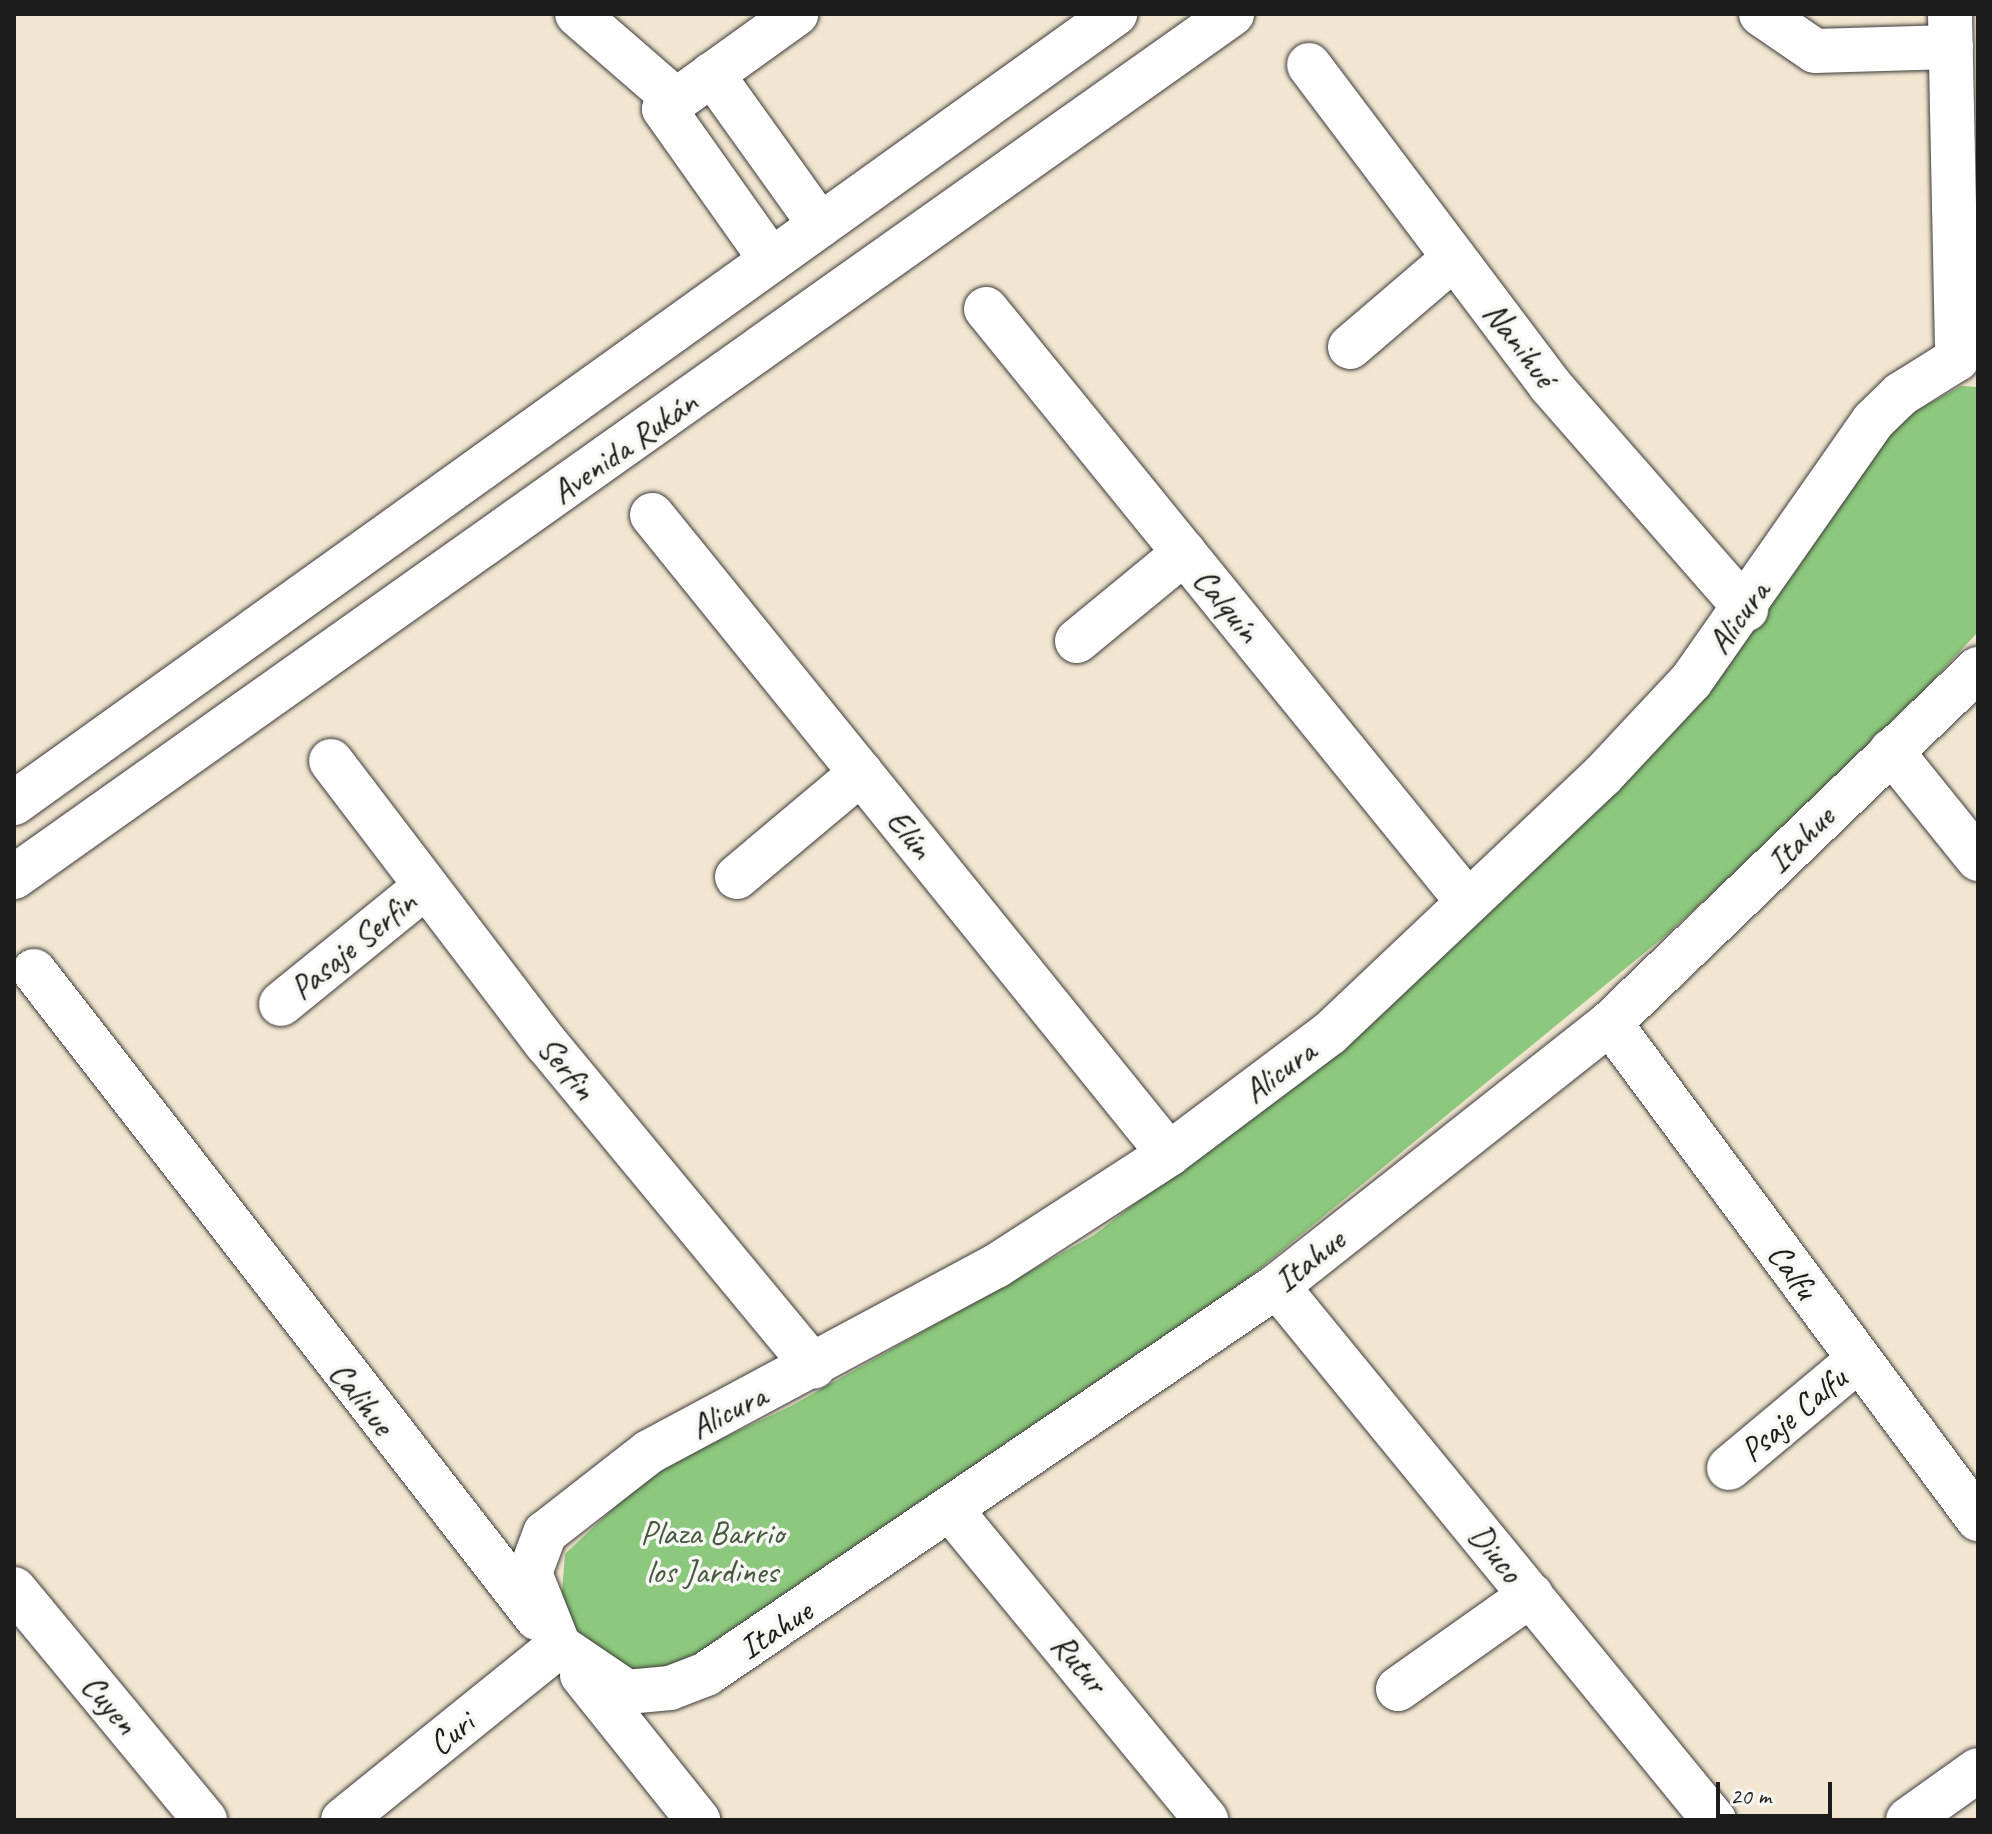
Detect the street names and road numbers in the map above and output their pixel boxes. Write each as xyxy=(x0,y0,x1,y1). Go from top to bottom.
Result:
street label: Nanihué xyxy=(1475,293,1565,395)
street label: Avenida Rukán xyxy=(543,382,705,512)
street label: Calquín xyxy=(1185,560,1269,650)
street label: Alicura xyxy=(1698,573,1778,661)
street label: Itahue xyxy=(1757,797,1843,881)
street label: Elún xyxy=(878,801,942,867)
street label: Pasaje Serfin xyxy=(282,882,424,1008)
street label: Serfin xyxy=(529,1028,605,1108)
street label: Alicura xyxy=(1235,1031,1323,1111)
street label: Itahue xyxy=(1265,1220,1353,1300)
street label: Calfu xyxy=(1759,1235,1827,1307)
street label: Calihue xyxy=(321,1353,403,1443)
street label: Psaje Calfu xyxy=(1731,1358,1855,1470)
street label: Alicura xyxy=(683,1375,773,1447)
street label: Diuco xyxy=(1460,1516,1532,1590)
street label: Itahue xyxy=(731,1590,819,1668)
street label: Rutur xyxy=(1043,1625,1117,1701)
street label: Cuyen xyxy=(73,1666,147,1742)
street label: Curi xyxy=(420,1702,482,1764)

